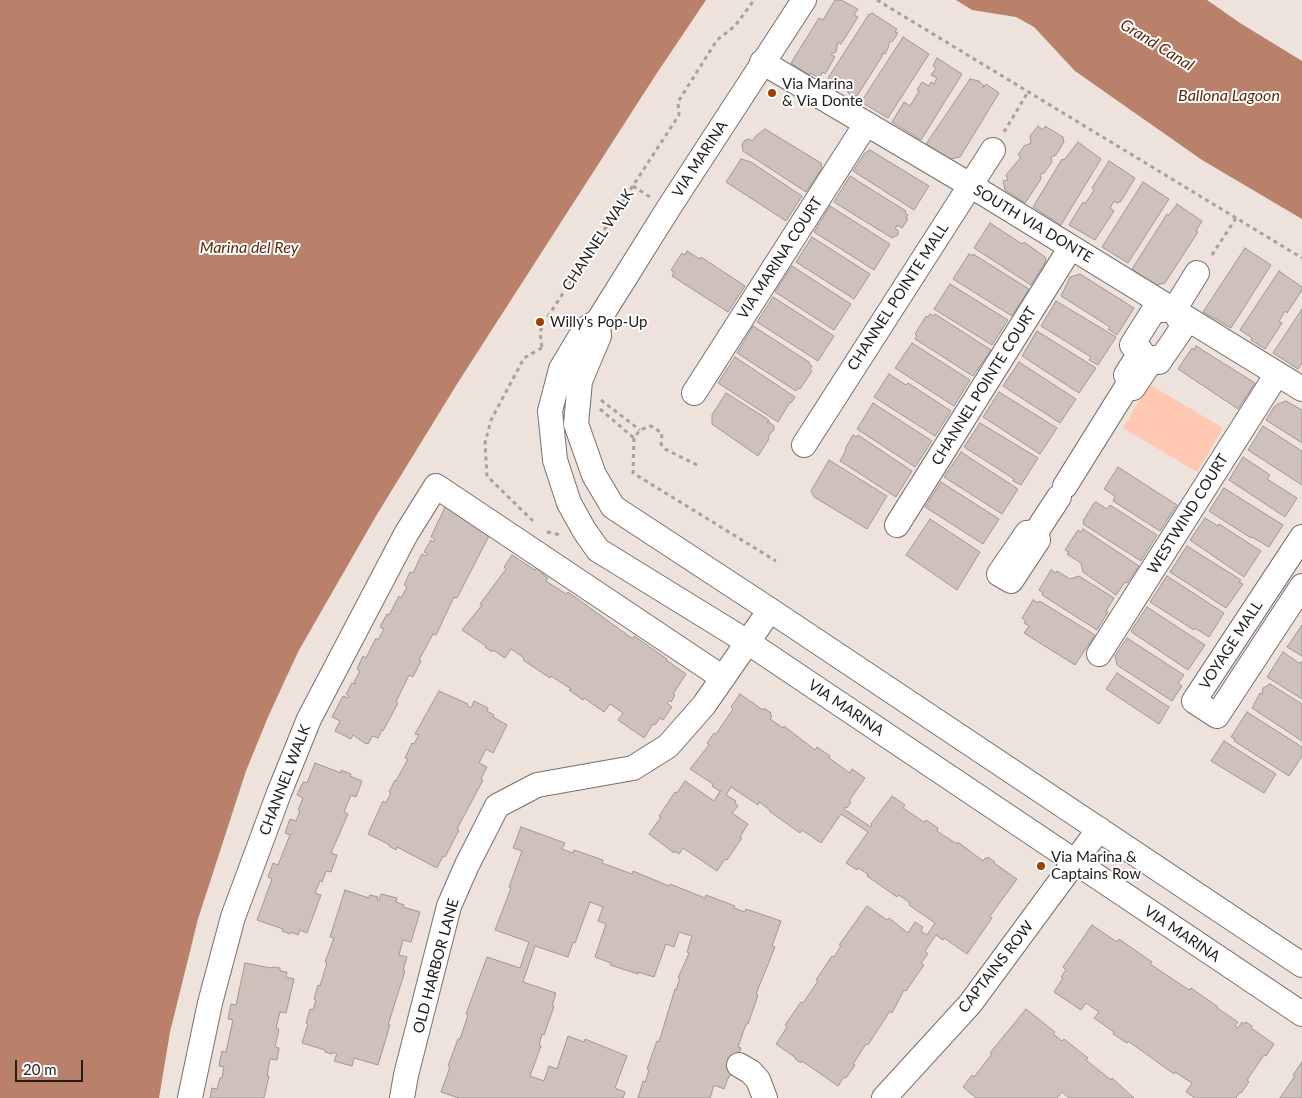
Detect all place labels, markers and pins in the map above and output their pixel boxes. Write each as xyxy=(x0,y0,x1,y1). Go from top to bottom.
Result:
place label: Via Marina & Via Donte xyxy=(782,75,863,110)
marker: Via Marina & Via Donte xyxy=(766,87,778,99)
place label: Willy's Pop-Up xyxy=(550,313,647,331)
marker: Willy's Pop-Up xyxy=(534,316,546,328)
place label: Via Marina & Captains Row xyxy=(1051,848,1141,883)
marker: Via Marina & Captains Row xyxy=(1035,860,1047,872)

